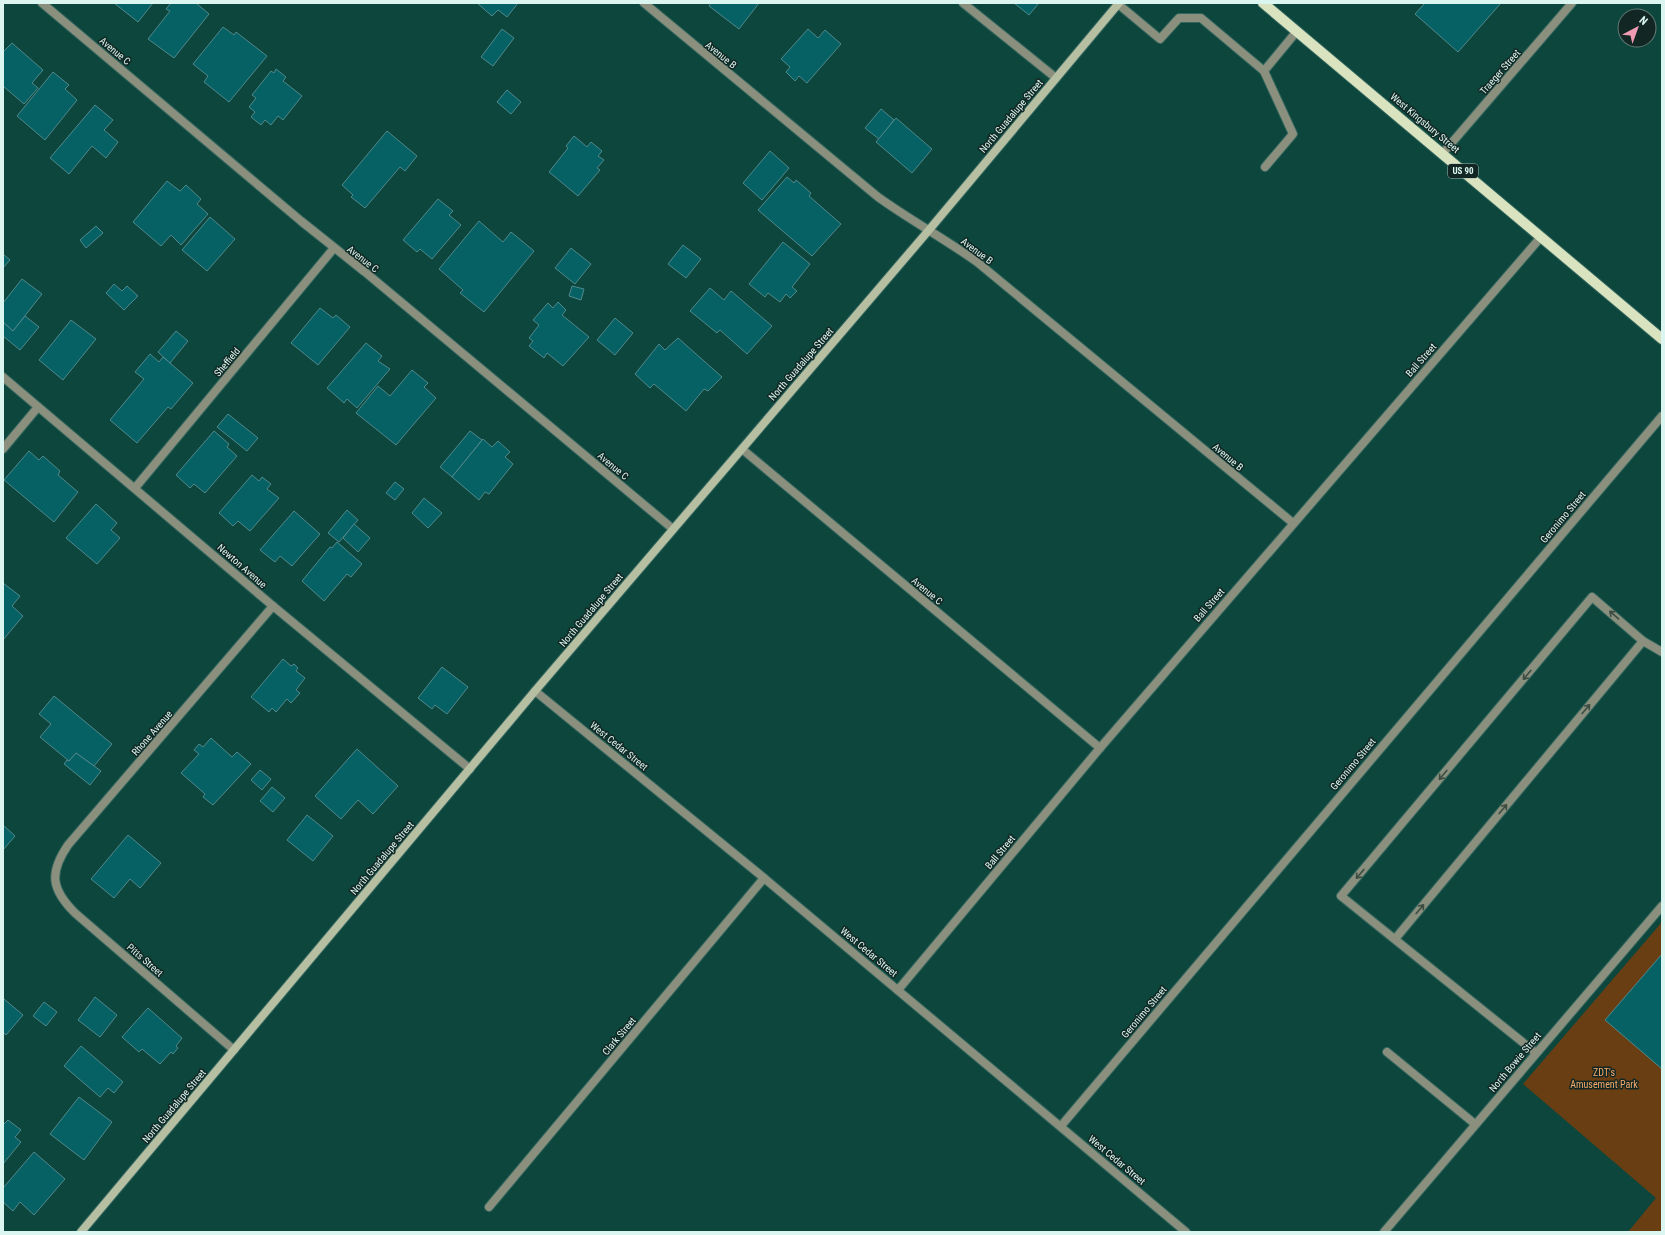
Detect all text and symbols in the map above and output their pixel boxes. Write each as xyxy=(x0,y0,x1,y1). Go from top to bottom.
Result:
north arrow xyxy=(1617,8,1657,48)
text: N xyxy=(1636,14,1650,28)
street label: Avenue C xyxy=(97,35,133,67)
street label: Avenue B xyxy=(703,39,739,71)
street label: Traeger Street xyxy=(1478,47,1522,97)
street label: North Guadalupe Street xyxy=(977,77,1045,155)
street label: West Kingsbury Street xyxy=(1388,91,1462,155)
road number: US 90 xyxy=(1448,164,1478,178)
street label: Avenue B xyxy=(959,236,995,266)
street label: Avenue C xyxy=(345,243,381,275)
street label: North Guadalupe Street xyxy=(767,326,835,402)
street label: Ball Street xyxy=(1404,341,1438,379)
street label: Sheffield xyxy=(212,345,242,379)
street label: Avenue B xyxy=(1210,441,1246,473)
street label: Avenue C xyxy=(595,450,631,482)
street label: Geronimo Street xyxy=(1538,489,1588,545)
street label: Newton Avenue xyxy=(215,542,269,590)
street label: North Guadalupe Street xyxy=(557,571,625,649)
street label: Avenue C xyxy=(909,575,945,607)
street label: Ball Street xyxy=(1192,586,1226,624)
one-way arrow xyxy=(1608,611,1619,620)
one-way arrow xyxy=(1522,670,1531,680)
one-way arrow xyxy=(1582,704,1591,714)
street label: Rhone Avenue xyxy=(130,708,175,758)
street label: West Cedar Street xyxy=(588,719,650,773)
street label: Geronimo Street xyxy=(1328,736,1378,792)
one-way arrow xyxy=(1439,769,1448,780)
one-way arrow xyxy=(1498,803,1507,814)
street label: North Guadalupe Street xyxy=(348,819,416,897)
street label: Ball Street xyxy=(983,833,1017,871)
one-way arrow xyxy=(1355,869,1364,880)
one-way arrow xyxy=(1415,903,1424,914)
street label: West Cedar Street xyxy=(838,925,900,979)
street label: Pitts Street xyxy=(125,941,165,979)
street label: Geronimo Street xyxy=(1119,984,1169,1040)
street label: Clark Street xyxy=(600,1015,638,1057)
street label: North Bowie Street xyxy=(1487,1030,1543,1094)
street label: North Guadalupe Street xyxy=(140,1067,208,1145)
park label: ZDT's Amusement Park xyxy=(1570,1067,1638,1090)
street label: West Cedar Street xyxy=(1086,1133,1148,1187)

